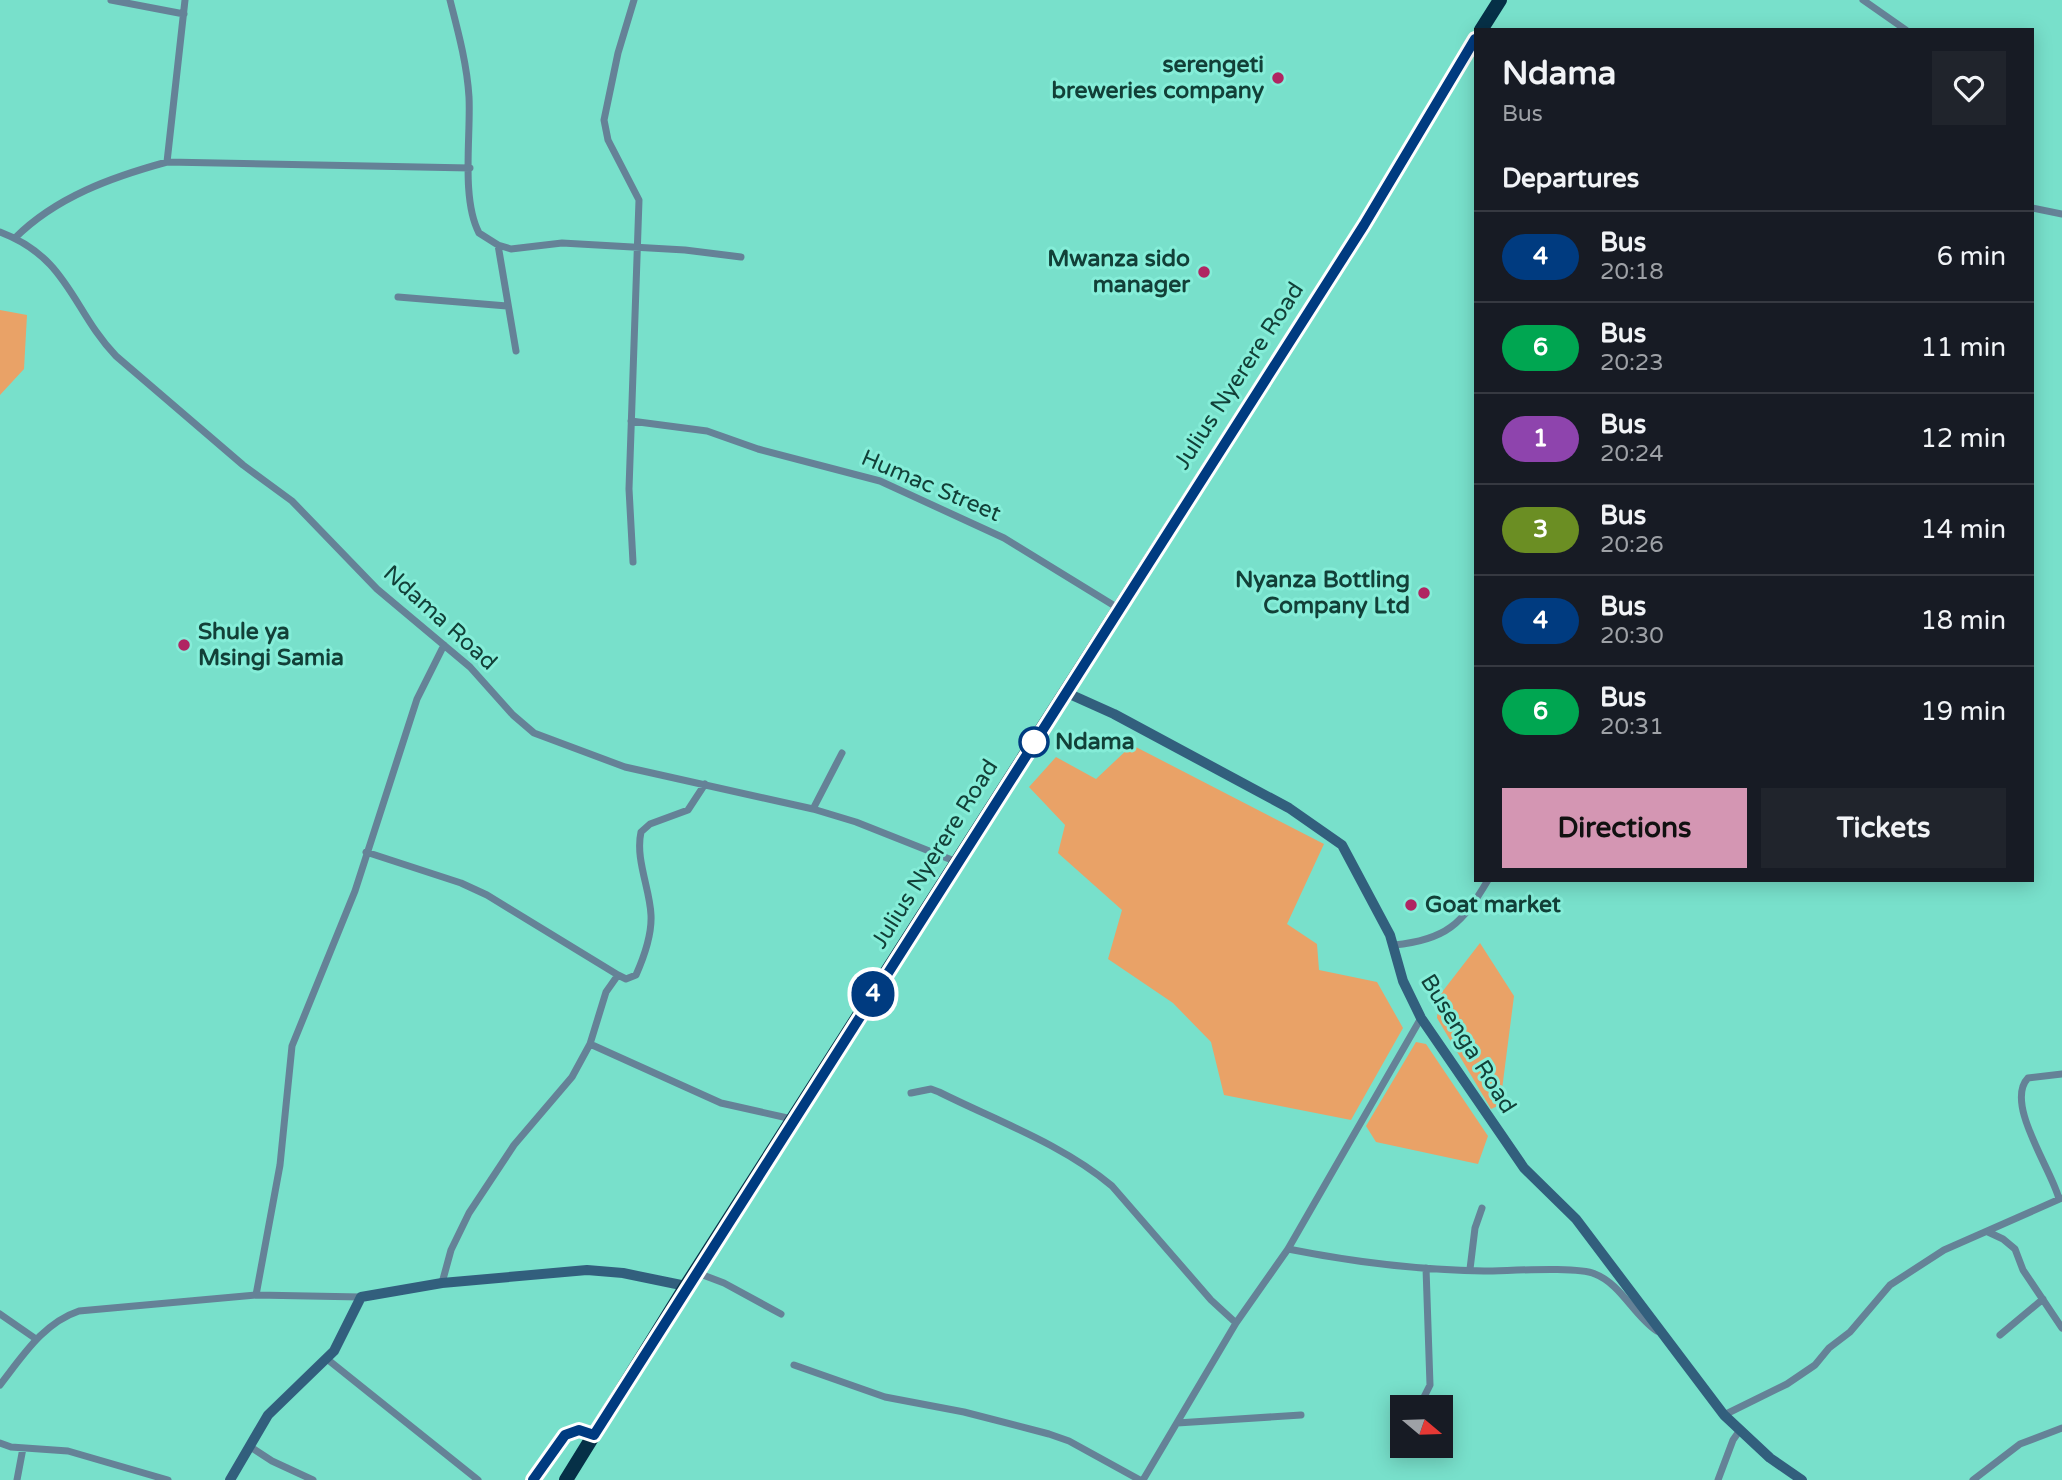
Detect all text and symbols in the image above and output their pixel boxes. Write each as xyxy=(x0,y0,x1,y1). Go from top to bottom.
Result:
place label: serengeti breweries company xyxy=(1052,51,1265,105)
button: heart xyxy=(1932,51,2006,125)
text: Ndama xyxy=(1502,54,1616,93)
marker: serengeti breweries company xyxy=(1270,70,1286,86)
text: Bus xyxy=(1502,100,1543,128)
text: Departures xyxy=(1502,163,1639,194)
text: Bus xyxy=(1600,227,1646,258)
text: 6 min xyxy=(1937,241,2006,272)
text: 4 xyxy=(1533,242,1548,271)
place label: Mwanza sido manager xyxy=(1047,245,1191,299)
text: 20:18 xyxy=(1600,258,1664,286)
marker: Mwanza sido manager xyxy=(1196,264,1212,280)
street label: Julius Nyerere Road xyxy=(1168,277,1310,475)
text: Bus xyxy=(1600,318,1646,349)
text: 11 min xyxy=(1920,332,2006,363)
text: 6 xyxy=(1533,333,1548,362)
text: 20:23 xyxy=(1600,349,1664,377)
text: Bus xyxy=(1600,409,1646,440)
text: 12 min xyxy=(1920,423,2006,454)
text: 1 xyxy=(1533,424,1548,453)
text: 20:24 xyxy=(1600,440,1664,468)
street label: Humac Street xyxy=(857,444,1005,528)
text: Bus xyxy=(1600,500,1646,531)
text: 14 min xyxy=(1920,514,2006,545)
text: 3 xyxy=(1533,515,1548,544)
text: 20:26 xyxy=(1600,531,1664,559)
street label: Ndama Road xyxy=(377,560,503,676)
place label: Nyanza Bottling Company Ltd xyxy=(1235,566,1410,620)
marker: Nyanza Bottling Company Ltd xyxy=(1416,585,1432,601)
text: Bus xyxy=(1600,591,1646,622)
text: 18 min xyxy=(1920,605,2006,636)
text: 4 xyxy=(1533,606,1548,635)
place label: Shule ya Msingi Samia xyxy=(198,618,344,672)
text: 20:30 xyxy=(1600,622,1664,650)
marker: Shule ya Msingi Samia xyxy=(176,637,192,653)
text: Bus xyxy=(1600,682,1646,713)
text: 19 min xyxy=(1920,696,2006,727)
text: 6 xyxy=(1533,697,1548,726)
text: 20:31 xyxy=(1600,713,1664,741)
marker: Ndama xyxy=(1019,727,1049,757)
place label: Ndama xyxy=(1055,728,1135,756)
street label: Julius Nyerere Road xyxy=(866,754,1004,954)
button: Directions xyxy=(1502,788,1747,868)
button: Tickets xyxy=(1761,788,2006,868)
place label: Goat market xyxy=(1425,891,1561,919)
marker: Goat market xyxy=(1403,897,1419,913)
street label: Busenga Road xyxy=(1414,969,1522,1119)
line badge: 4 xyxy=(850,971,896,1017)
text: 4 xyxy=(865,979,881,1008)
north arrow xyxy=(1390,1395,1452,1458)
map controls xyxy=(1390,1395,1453,1458)

